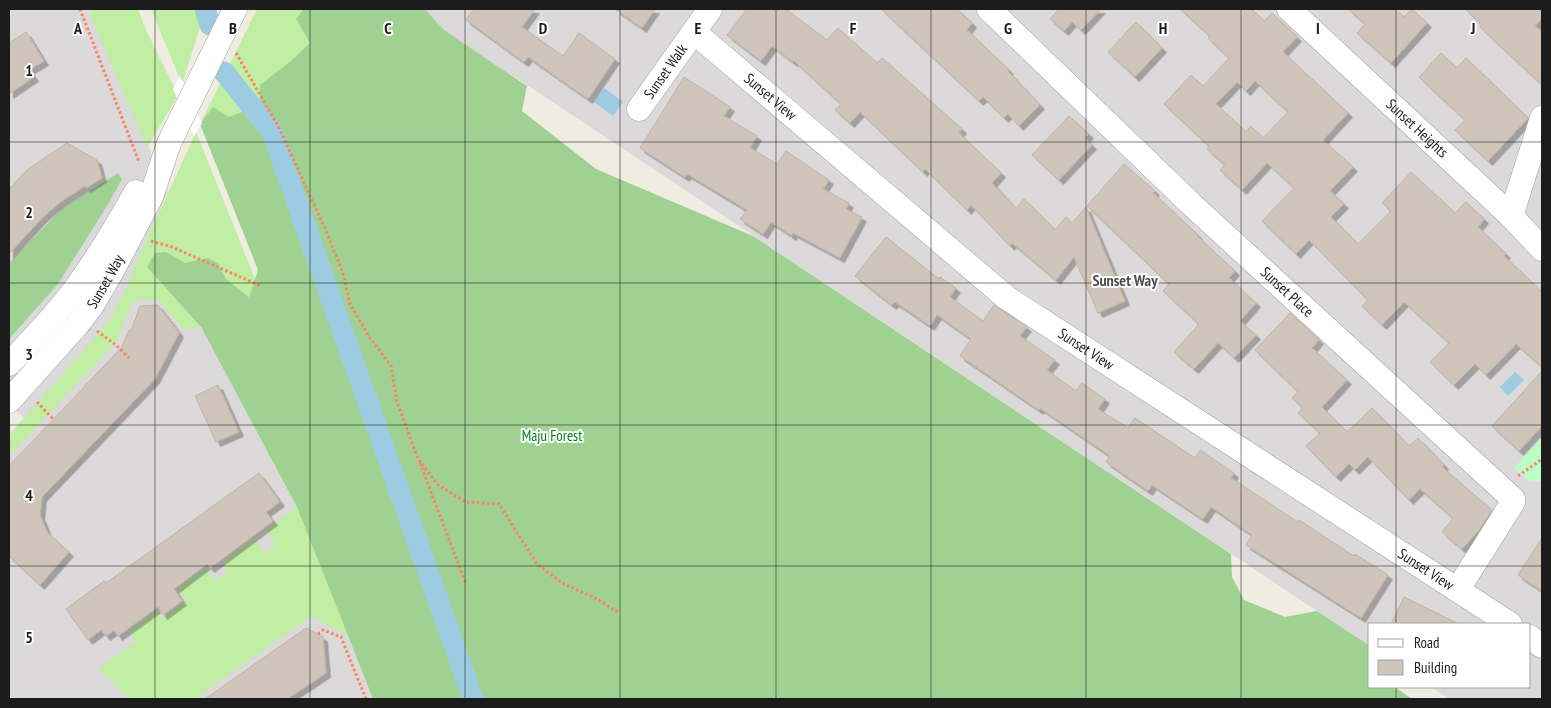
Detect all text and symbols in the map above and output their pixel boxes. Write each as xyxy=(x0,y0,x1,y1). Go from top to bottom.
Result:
text: A xyxy=(73,18,83,38)
text: B xyxy=(229,18,237,38)
text: C xyxy=(384,18,392,38)
text: D xyxy=(539,18,548,38)
text: E xyxy=(695,18,702,38)
text: F xyxy=(850,18,857,38)
text: G xyxy=(1004,18,1012,38)
text: H xyxy=(1159,18,1167,38)
text: I xyxy=(1316,18,1320,38)
text: J xyxy=(1470,18,1475,38)
street label: Sunset Walk xyxy=(639,40,691,102)
text: 1 xyxy=(25,60,33,80)
street label: Sunset View xyxy=(740,69,801,124)
street label: Sunset Heights xyxy=(1382,94,1452,162)
text: 2 xyxy=(25,202,33,222)
street label: Sunset Way xyxy=(82,251,128,312)
street label: Sunset Place xyxy=(1257,262,1318,321)
district label: Sunset Way xyxy=(1092,270,1158,290)
street label: Sunset View xyxy=(1055,324,1118,374)
text: 3 xyxy=(25,344,33,364)
park label: Maju Forest xyxy=(522,426,582,445)
text: 4 xyxy=(25,485,33,505)
street label: Sunset View xyxy=(1395,544,1458,594)
legend xyxy=(1368,623,1531,688)
text: 5 xyxy=(25,627,33,647)
text: Road xyxy=(1414,633,1440,652)
text: Building xyxy=(1414,658,1457,677)

